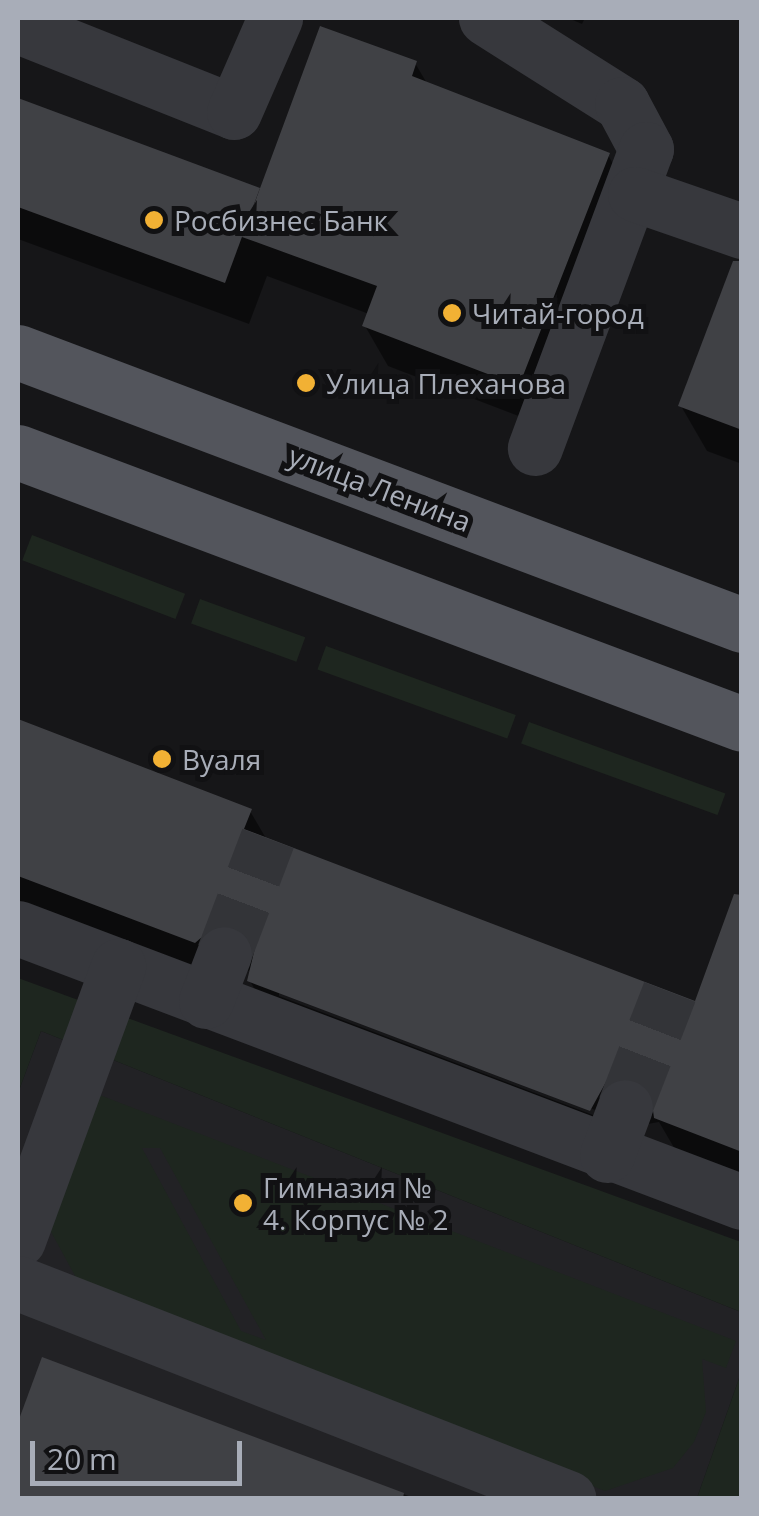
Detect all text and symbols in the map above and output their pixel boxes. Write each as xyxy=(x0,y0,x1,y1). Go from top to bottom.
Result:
place label: Росбизнес Банк xyxy=(174,203,388,237)
marker: Росбизнес Банк xyxy=(143,209,165,231)
place label: Читай-город xyxy=(472,296,644,330)
marker: Читай-город xyxy=(441,302,463,324)
place label: Улица Плеханова xyxy=(326,366,566,400)
marker: Улица Плеханова xyxy=(295,372,317,394)
street label: улица Ленина xyxy=(284,438,476,538)
place label: Вуаля xyxy=(182,742,261,776)
marker: Вуаля xyxy=(151,748,173,770)
place label: Гимназия № 4. Корпус № 2 xyxy=(263,1170,449,1236)
marker: Гимназия № 4. Корпус № 2 xyxy=(232,1192,254,1214)
scale bar xyxy=(35,1421,248,1483)
text: 20 m xyxy=(47,1438,117,1479)

